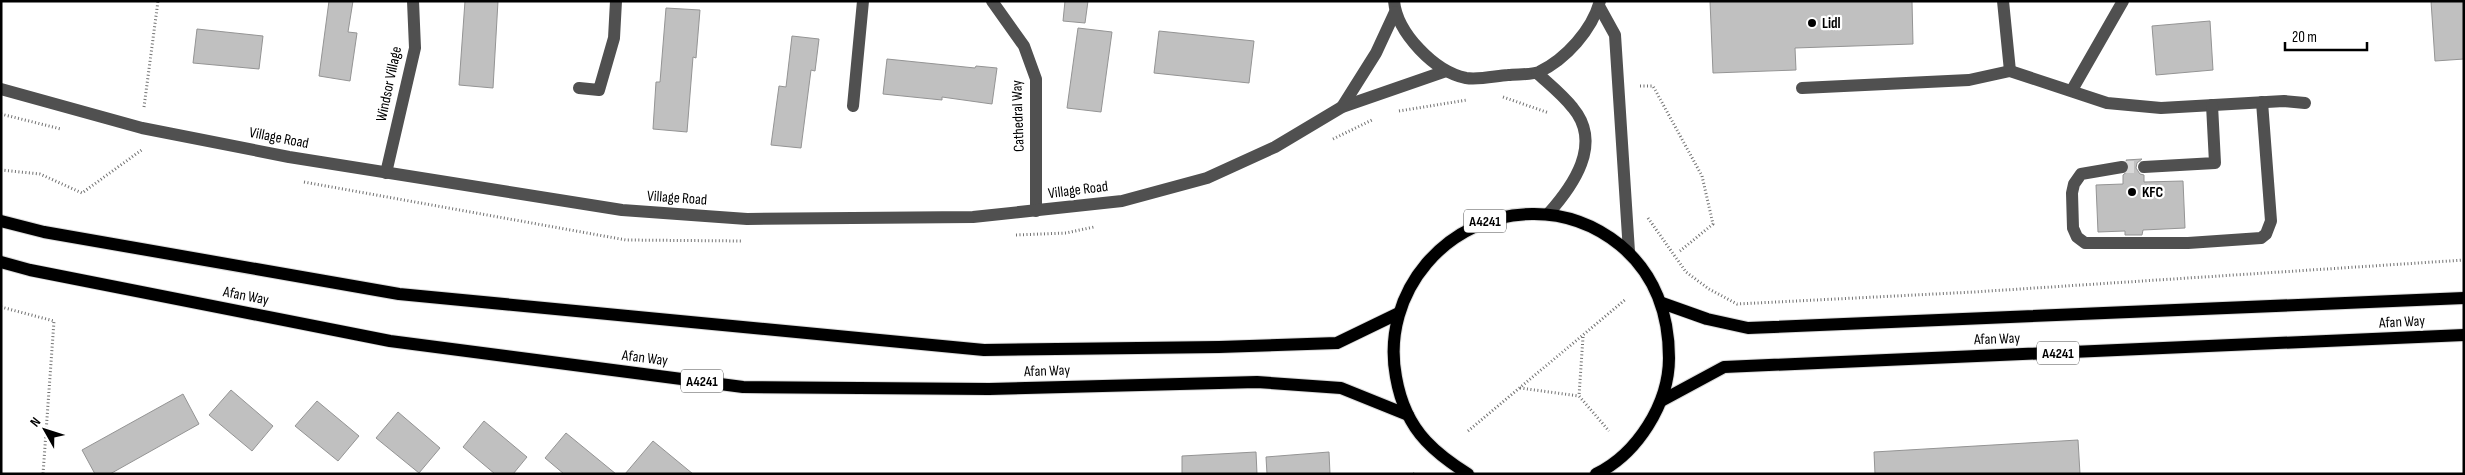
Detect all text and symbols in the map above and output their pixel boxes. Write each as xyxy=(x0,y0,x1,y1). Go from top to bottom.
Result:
place label: Lidl xyxy=(1822,14,1841,33)
marker: Lidl xyxy=(1806,17,1818,29)
scale bar xyxy=(2285,20,2368,52)
text: 20 m xyxy=(2292,28,2317,47)
street label: Windsor Village xyxy=(372,45,406,123)
street label: Cathedral Way xyxy=(1007,80,1029,152)
street label: Village Road xyxy=(248,123,310,153)
street label: Village Road xyxy=(1047,177,1109,203)
place label: KFC xyxy=(2142,183,2163,202)
street label: Village Road xyxy=(646,186,708,210)
marker: KFC xyxy=(2126,186,2138,198)
road number: A4241 xyxy=(1464,210,1506,232)
street label: Afan Way xyxy=(221,282,271,310)
street label: Afan Way xyxy=(2378,311,2426,333)
street label: Afan Way xyxy=(1973,329,2021,349)
road number: A4241 xyxy=(2037,342,2079,364)
street label: Afan Way xyxy=(620,346,669,370)
street label: Afan Way xyxy=(1023,361,1071,381)
road number: A4241 xyxy=(681,370,723,392)
north arrow xyxy=(20,405,70,455)
text: N xyxy=(26,414,44,430)

